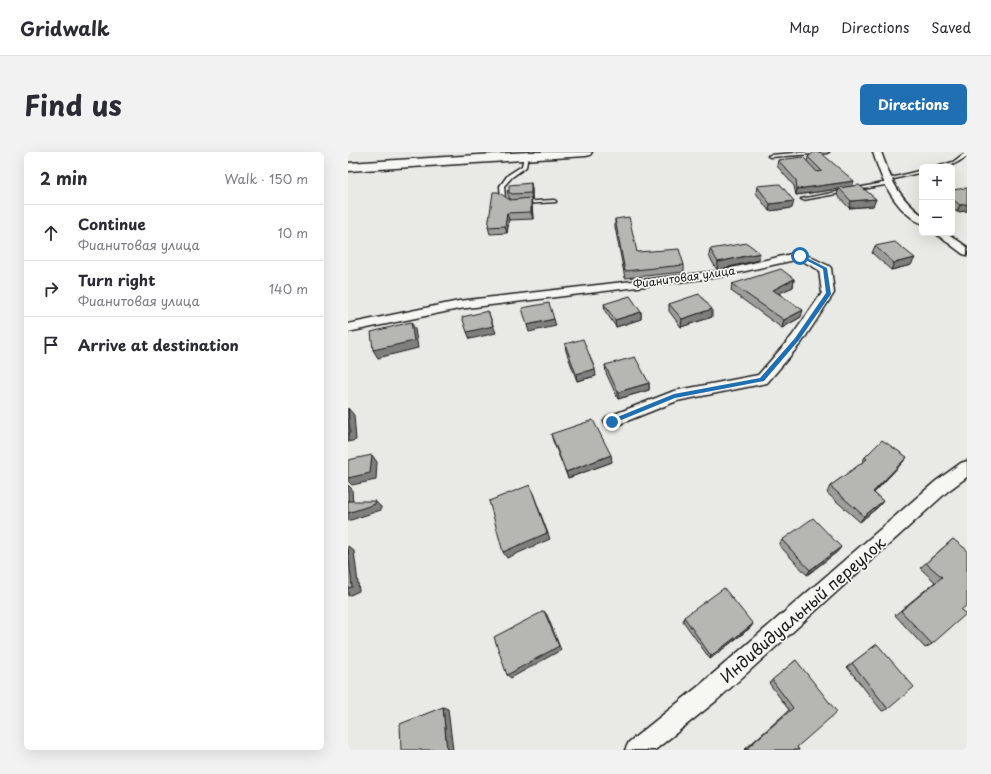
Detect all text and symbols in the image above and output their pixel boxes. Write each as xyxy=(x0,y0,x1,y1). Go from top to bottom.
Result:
text: Gridwalk xyxy=(20,14,110,42)
text: Map xyxy=(789,17,819,38)
text: Directions xyxy=(841,17,909,38)
text: Saved xyxy=(931,17,971,38)
text: Find us xyxy=(24,83,122,126)
button: Directions xyxy=(860,84,967,125)
map controls xyxy=(919,164,955,236)
button: + xyxy=(919,164,955,200)
text: 2 min xyxy=(40,165,87,191)
text: Walk · 150 m xyxy=(224,169,308,188)
button: − xyxy=(919,200,955,236)
text: Continue xyxy=(78,212,146,235)
icon: ahead xyxy=(40,222,62,244)
text: 10 m xyxy=(278,223,308,242)
text: Фианитовая улица xyxy=(78,235,200,254)
route start xyxy=(791,247,809,265)
street label: Фианитовая улица xyxy=(632,261,736,293)
text: Turn right xyxy=(78,268,155,291)
icon: right xyxy=(40,278,62,300)
text: 140 m xyxy=(269,279,308,298)
text: Фианитовая улица xyxy=(78,291,200,310)
text: Arrive at destination xyxy=(78,333,239,356)
icon: arrive xyxy=(40,334,62,356)
route end xyxy=(603,413,621,431)
street label: Индивидуальный переулок xyxy=(714,530,890,688)

